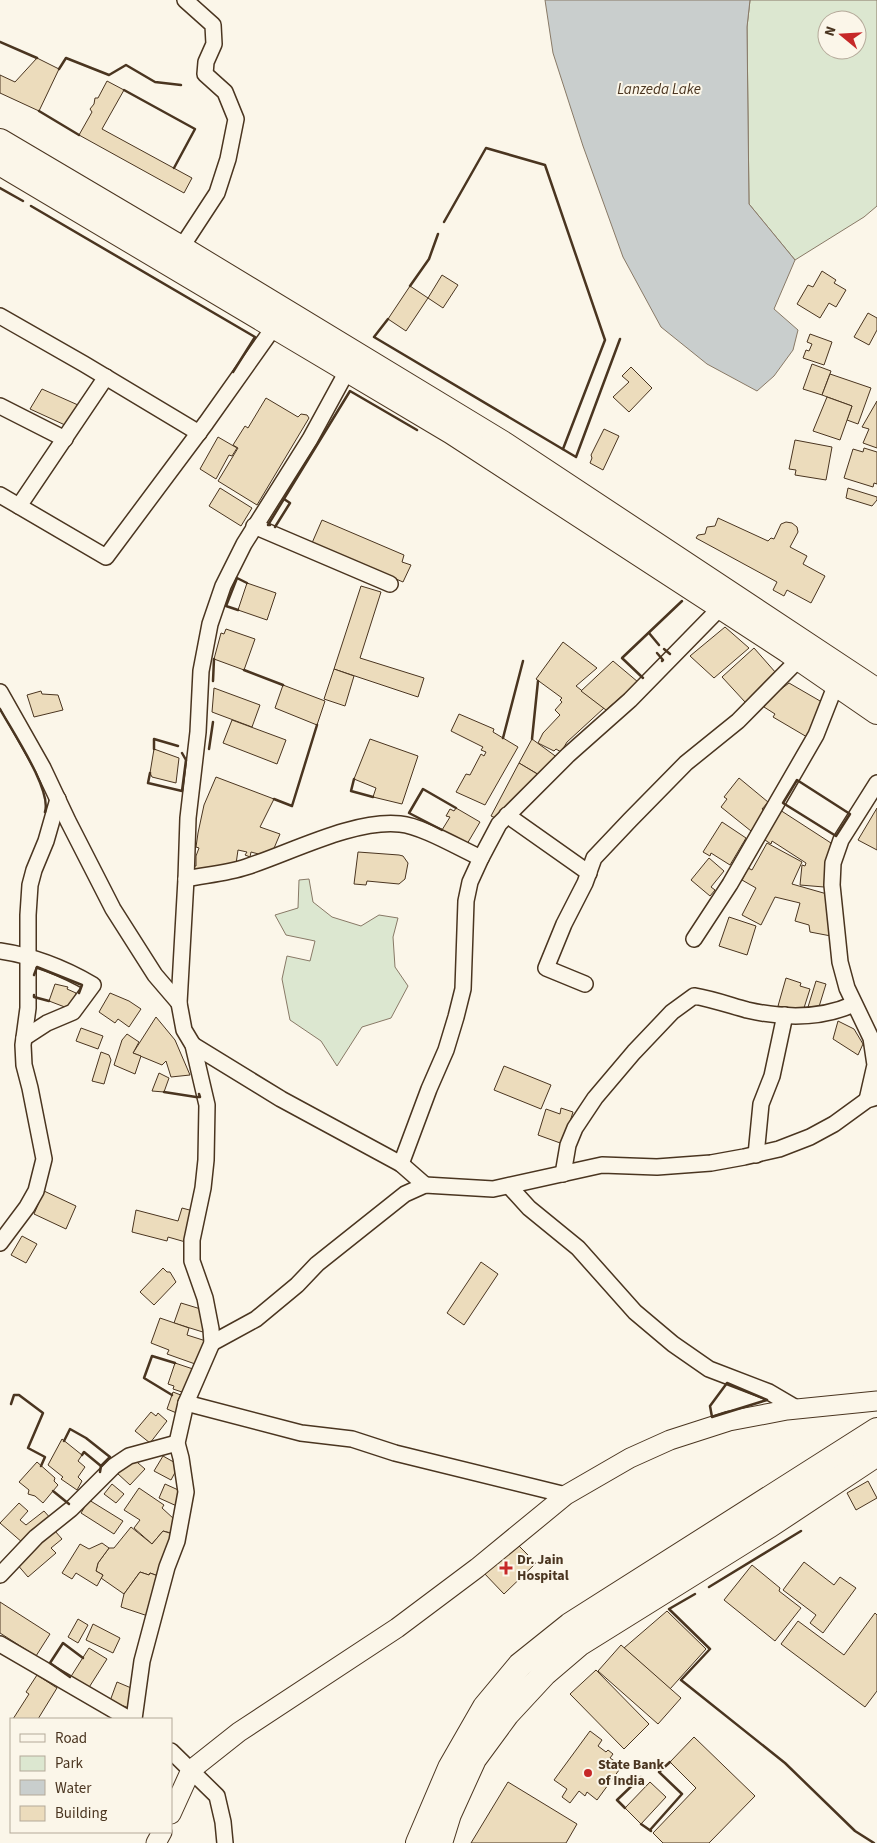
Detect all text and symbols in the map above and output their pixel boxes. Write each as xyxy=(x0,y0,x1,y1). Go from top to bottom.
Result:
north arrow xyxy=(817,10,867,60)
text: N xyxy=(820,24,842,39)
water label: Lanzeda Lake xyxy=(617,79,701,100)
place label: Dr. Jain Hospital xyxy=(517,1550,569,1586)
marker: Dr. Jain Hospital xyxy=(499,1561,513,1575)
legend xyxy=(10,1718,172,1833)
text: Road xyxy=(55,1728,87,1749)
text: Park xyxy=(55,1753,84,1774)
place label: State Bank of India xyxy=(598,1755,665,1791)
marker: State Bank of India xyxy=(582,1767,594,1779)
text: Water xyxy=(55,1778,92,1799)
text: Building xyxy=(55,1803,108,1824)

